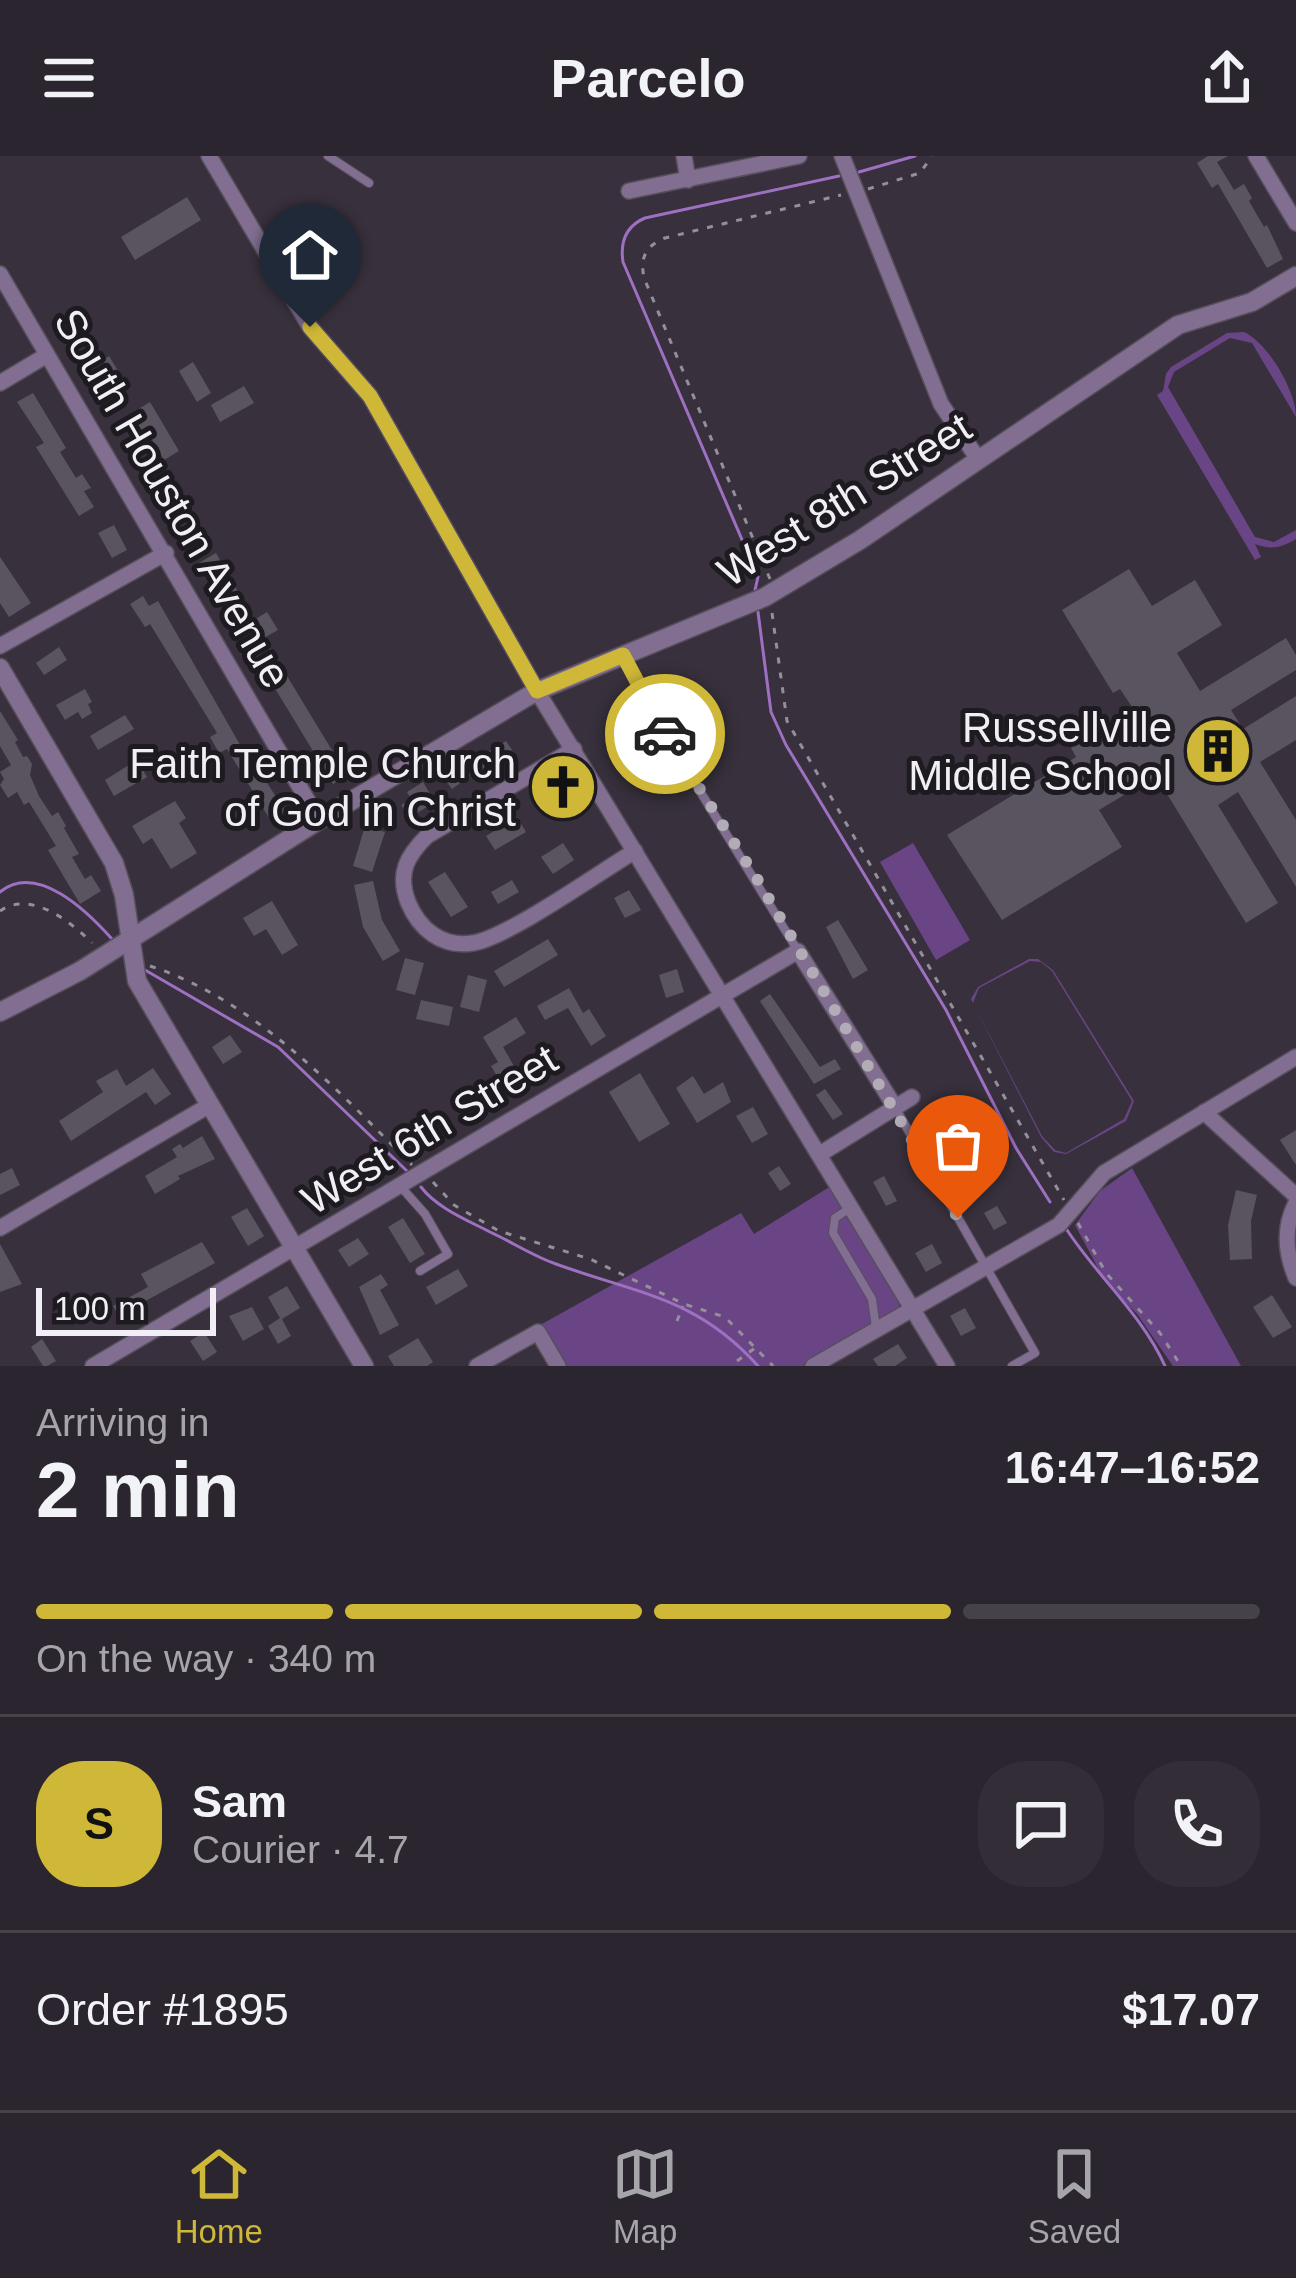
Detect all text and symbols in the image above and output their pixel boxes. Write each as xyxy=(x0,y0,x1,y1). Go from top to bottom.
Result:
icon: menu xyxy=(36,45,102,111)
icon: share xyxy=(1194,45,1260,111)
text: Parcelo xyxy=(550,48,746,108)
pin xyxy=(259,204,361,327)
icon: home xyxy=(277,222,343,288)
street label: South Houston Avenue xyxy=(45,301,300,696)
street label: West 8th Street xyxy=(709,403,979,596)
courier xyxy=(605,674,725,794)
icon: car xyxy=(632,701,698,767)
place label: Russellville Middle School xyxy=(908,704,1172,799)
building icon: Russellville Middle School xyxy=(1183,716,1253,786)
place label: Faith Temple Church of God in Christ xyxy=(129,740,516,835)
church icon: Faith Temple Church of God in Christ xyxy=(528,752,598,822)
street label: West 6th Street xyxy=(293,1035,565,1224)
pin xyxy=(907,1095,1009,1218)
icon: bag xyxy=(925,1113,991,1179)
scale bar xyxy=(36,1282,216,1335)
text: 100 m xyxy=(54,1290,146,1327)
text: Arriving in xyxy=(36,1401,209,1444)
text: 16:47–16:52 xyxy=(1005,1442,1260,1493)
text: 2 min xyxy=(36,1446,240,1534)
text: On the way · 340 m xyxy=(36,1637,376,1680)
button: chat xyxy=(978,1761,1104,1887)
button: phone xyxy=(1134,1761,1260,1887)
text: Sam xyxy=(192,1776,287,1827)
text: S xyxy=(84,1798,114,1849)
text: Courier · 4.7 xyxy=(192,1828,409,1871)
text: Order #1895 xyxy=(36,1984,289,2035)
text: $17.07 xyxy=(1122,1984,1260,2035)
tab: Home xyxy=(175,2141,263,2251)
tab: Map xyxy=(612,2141,678,2251)
tab: Saved xyxy=(1028,2141,1121,2251)

